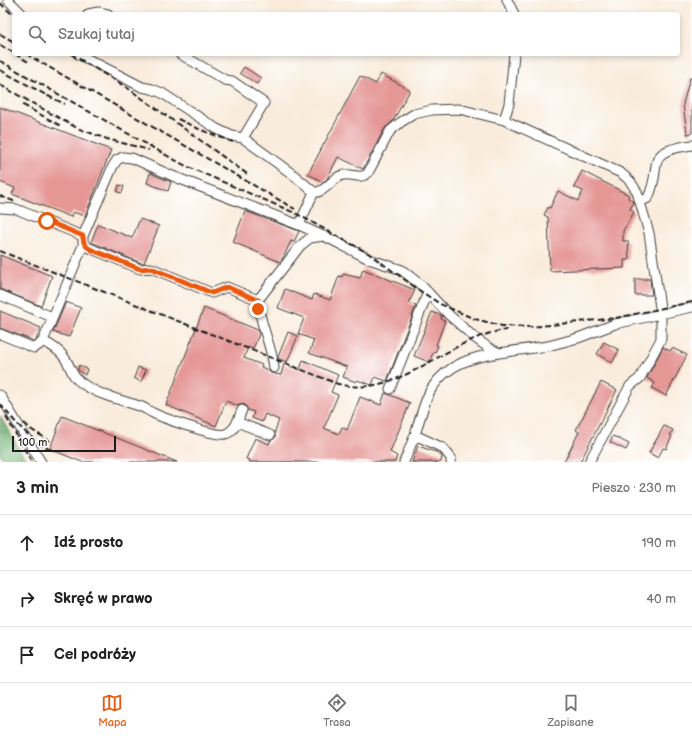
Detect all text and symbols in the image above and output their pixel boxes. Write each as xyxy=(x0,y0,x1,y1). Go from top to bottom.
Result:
search box xyxy=(12,12,680,56)
icon: search xyxy=(26,23,48,45)
text: Szukaj tutaj xyxy=(58,25,135,44)
route start xyxy=(38,212,56,230)
route end xyxy=(249,300,267,318)
scale bar xyxy=(12,434,116,453)
text: 100 m xyxy=(18,436,47,449)
text: 3 min xyxy=(16,478,59,498)
text: Pieszo · 230 m xyxy=(591,480,676,496)
icon: ahead xyxy=(16,532,38,554)
text: Idź prosto xyxy=(54,533,123,552)
text: 190 m xyxy=(642,535,676,551)
icon: right xyxy=(16,588,38,610)
text: Skręć w prawo xyxy=(54,589,153,608)
text: 40 m xyxy=(646,591,676,607)
icon: arrive xyxy=(16,644,38,666)
text: Cel podróży xyxy=(54,645,136,664)
tab: Mapa xyxy=(98,692,127,729)
tab: Trasa xyxy=(323,692,351,729)
tab: Zapisane xyxy=(547,692,594,729)

